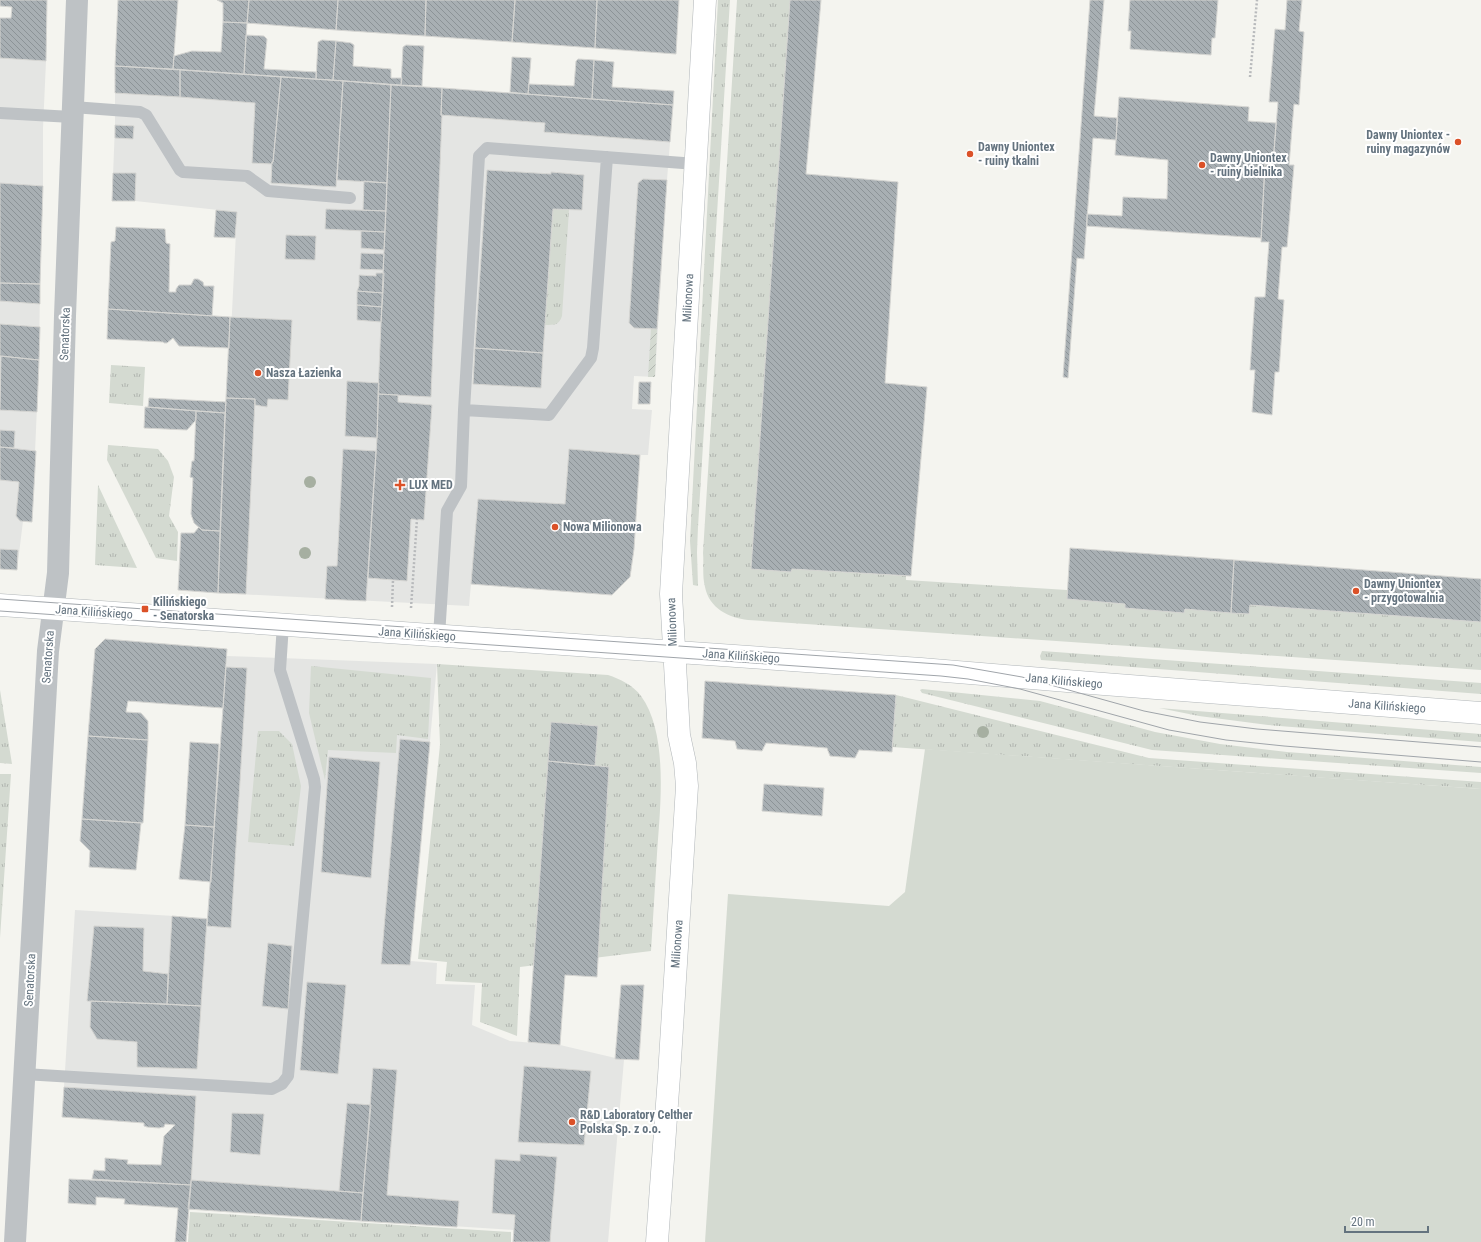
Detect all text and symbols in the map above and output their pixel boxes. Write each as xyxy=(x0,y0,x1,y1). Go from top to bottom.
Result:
place label: Dawny Uniontex - ruiny magazynów xyxy=(1366,128,1450,156)
marker: Dawny Uniontex - ruiny magazynów xyxy=(1453,137,1463,147)
place label: Dawny Uniontex - ruiny tkalni xyxy=(978,140,1055,168)
marker: Dawny Uniontex - ruiny tkalni xyxy=(965,149,975,159)
place label: Dawny Uniontex - ruiny bielnika xyxy=(1210,151,1287,179)
marker: Dawny Uniontex - ruiny bielnika xyxy=(1197,160,1207,170)
street label: Milionowa xyxy=(680,273,696,323)
street label: Senatorska xyxy=(57,307,73,361)
place label: Nasza Łazienka xyxy=(266,366,342,380)
marker: Nasza Łazienka xyxy=(253,368,263,378)
place label: LUX MED xyxy=(409,478,453,492)
marker: LUX MED xyxy=(394,479,406,491)
place label: Nowa Milionowa xyxy=(563,520,642,534)
marker: Nowa Milionowa xyxy=(550,522,560,532)
place label: Dawny Uniontex - przygotowalnia xyxy=(1364,577,1444,605)
marker: Dawny Uniontex - przygotowalnia xyxy=(1351,586,1361,596)
place label: Kilińskiego - Senatorska xyxy=(153,595,215,623)
street label: Milionowa xyxy=(664,597,680,647)
street label: Jana Kilińskiego xyxy=(55,602,133,622)
marker: Kilińskiego - Senatorska xyxy=(140,604,150,614)
street label: Jana Kilińskiego xyxy=(378,624,456,644)
street label: Senatorska xyxy=(39,630,57,684)
street label: Jana Kilińskiego xyxy=(702,646,780,666)
street label: Jana Kilińskiego xyxy=(1025,671,1103,691)
street label: Jana Kilińskiego xyxy=(1348,696,1426,716)
street label: Milionowa xyxy=(668,919,686,969)
street label: Senatorska xyxy=(22,953,38,1007)
place label: R&D Laboratory Celther Polska Sp. z o.o. xyxy=(580,1108,692,1136)
marker: R&D Laboratory Celther Polska Sp. z o.o. xyxy=(567,1117,577,1127)
scale bar xyxy=(1345,1208,1428,1234)
text: 20 m xyxy=(1351,1215,1375,1229)

